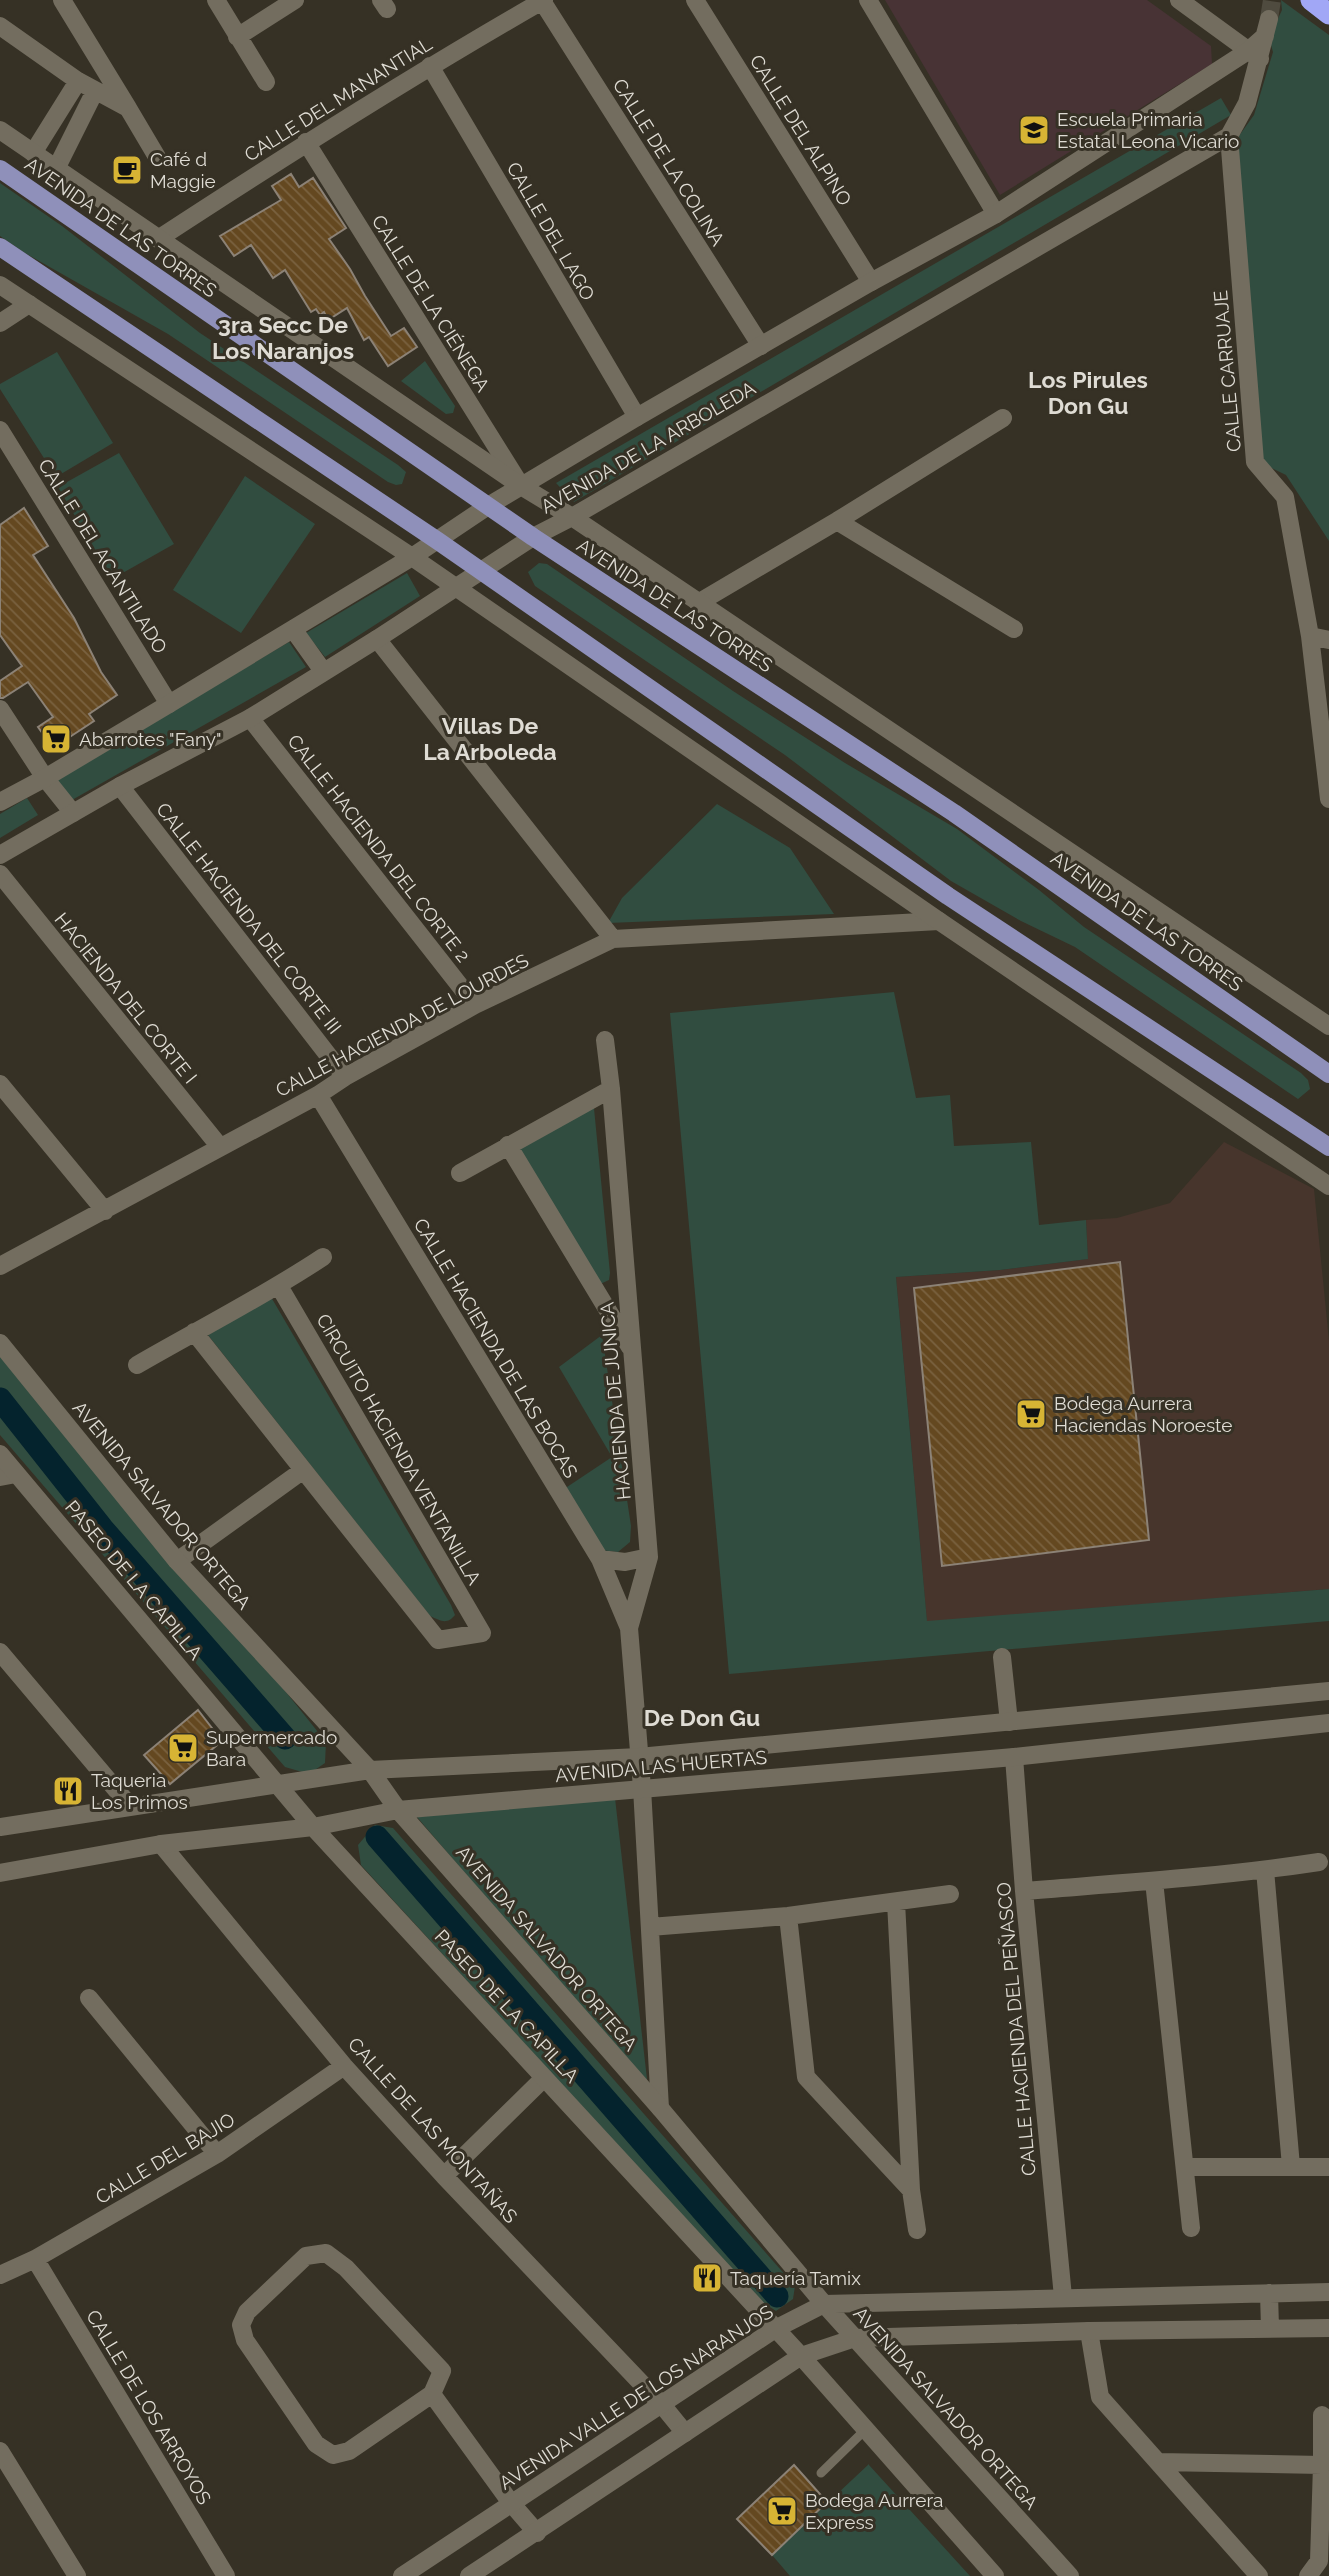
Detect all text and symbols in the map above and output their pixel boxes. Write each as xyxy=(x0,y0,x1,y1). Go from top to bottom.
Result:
street label: CALLE DEL MANANTIAL xyxy=(240,32,436,166)
street label: CALLE DEL ALPINO xyxy=(746,51,856,209)
street label: CALLE DE LA COLINA xyxy=(609,74,730,250)
place label: Escuela Primaria Estatal Leona Vicario xyxy=(1057,108,1239,152)
school or university icon: Escuela Primaria Estatal Leona Vicario xyxy=(1017,113,1051,147)
place label: Café d Maggie xyxy=(150,148,216,192)
street label: AVENIDA DE LAS TORRES xyxy=(21,152,221,302)
cafe icon: Café d Maggie xyxy=(110,153,144,187)
street label: CALLE DEL LAGO xyxy=(502,158,600,304)
street label: CALLE DE LA CIÉNEGA xyxy=(368,211,495,396)
street label: CALLE CARRUAJE xyxy=(1209,289,1245,453)
district label: 3ra Secc De Los Naranjos xyxy=(212,311,354,364)
district label: Los Pirules Don Gu xyxy=(1028,366,1148,419)
street label: AVENIDA DE LA ARBOLEDA xyxy=(537,376,759,518)
street label: CALLE DEL ACANTILADO xyxy=(34,455,172,657)
street label: AVENIDA DE LAS TORRES xyxy=(573,534,777,676)
district label: Villas De La Arboleda xyxy=(423,712,557,765)
supermarket icon: Abarrotes "Fany" xyxy=(39,722,73,756)
place label: Abarrotes "Fany" xyxy=(79,728,222,750)
street label: CALLE HACIENDA DEL CORTE 2 xyxy=(283,730,475,966)
street label: CALLE HACIENDA DEL CORTE III xyxy=(152,798,346,1038)
street label: AVENIDA DE LAS TORRES xyxy=(1047,846,1247,996)
street label: HACIENDA DEL CORTE I xyxy=(50,908,202,1088)
street label: CALLE HACIENDA DE LOURDES xyxy=(272,949,532,1101)
street label: CALLE HACIENDA DE LAS BOCAS xyxy=(410,1214,582,1482)
street label: HACIENDA DE JUNICA xyxy=(595,1301,635,1501)
street label: CIRCUITO HACIENDA VENTANILLA xyxy=(312,1310,486,1588)
place label: Bodega Aurrera Haciendas Noroeste xyxy=(1054,1392,1232,1436)
street label: AVENIDA SALVADOR ORTEGA xyxy=(69,1397,256,1614)
supermarket icon: Bodega Aurrera Haciendas Noroeste xyxy=(1014,1397,1048,1431)
street label: PASEO DE LA CAPILLA xyxy=(61,1496,207,1664)
district label: De Don Gu xyxy=(644,1704,760,1731)
place label: Supermercado Bara xyxy=(206,1726,337,1770)
supermarket icon: Supermercado Bara xyxy=(166,1731,200,1765)
street label: AVENIDA LAS HUERTAS xyxy=(554,1746,768,1786)
place label: Taqueria Los Primos xyxy=(91,1769,188,1813)
restaurant icon: Taqueria Los Primos xyxy=(51,1774,85,1808)
street label: AVENIDA SALVADOR ORTEGA xyxy=(452,1841,642,2055)
street label: CALLE HACIENDA DEL PEÑASCO xyxy=(992,1881,1040,2177)
street label: PASEO DE LA CAPILLA xyxy=(430,1925,584,2087)
street label: CALLE DE LAS MONTAÑAS xyxy=(344,2033,522,2227)
street label: CALLE DEL BAJIO xyxy=(92,2108,238,2208)
restaurant icon: Taquería Tamix xyxy=(690,2261,724,2295)
place label: Taquería Tamix xyxy=(730,2267,861,2289)
street label: AVENIDA VALLE DE LOS NARANJOS xyxy=(495,2300,777,2494)
street label: AVENIDA SALVADOR ORTEGA xyxy=(849,2302,1043,2514)
street label: CALLE DE LOS ARROYOS xyxy=(82,2306,216,2508)
place label: Bodega Aurrera Express xyxy=(805,2489,943,2533)
supermarket icon: Bodega Aurrera Express xyxy=(765,2494,799,2528)

